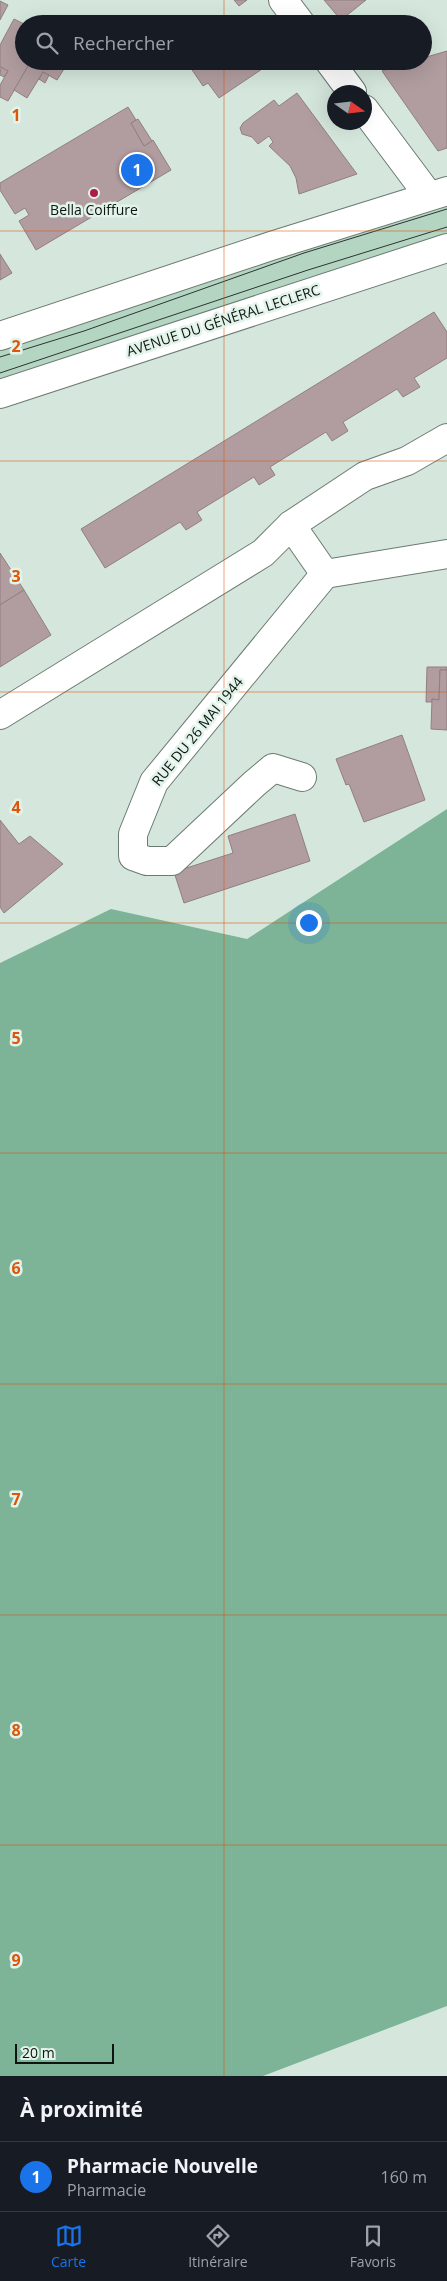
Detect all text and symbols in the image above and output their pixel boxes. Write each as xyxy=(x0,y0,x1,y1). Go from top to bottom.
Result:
search box xyxy=(15,15,432,70)
icon: search xyxy=(33,29,61,57)
text: Rechercher xyxy=(73,30,174,56)
north arrow xyxy=(327,85,372,130)
text: 1 xyxy=(11,104,21,126)
pin: 1 xyxy=(121,151,153,189)
marker: Bella Coiffure xyxy=(88,187,100,199)
place label: Bella Coiffure xyxy=(50,200,138,219)
street label: AVENUE DU GÉNÉRAL LECLERC xyxy=(124,280,322,360)
text: 2 xyxy=(11,335,21,357)
text: 3 xyxy=(11,565,21,587)
street label: RUE DU 26 MAI 1944 xyxy=(147,673,247,789)
text: 4 xyxy=(11,796,21,818)
your location xyxy=(296,910,322,936)
text: 5 xyxy=(11,1027,21,1049)
text: 6 xyxy=(11,1257,21,1279)
text: 7 xyxy=(11,1488,21,1510)
text: 8 xyxy=(11,1719,21,1741)
text: 9 xyxy=(11,1949,21,1971)
scale bar xyxy=(15,2041,114,2064)
text: 20 m xyxy=(22,2043,55,2062)
text: À proximité xyxy=(20,2095,143,2123)
text: Pharmacie Nouvelle xyxy=(67,2153,258,2179)
text: 1 xyxy=(31,2166,41,2188)
text: 160 m xyxy=(381,2166,427,2188)
text: Pharmacie xyxy=(67,2179,146,2201)
tab: Carte xyxy=(51,2222,86,2271)
tab: Itinéraire xyxy=(188,2222,248,2271)
tab: Favoris xyxy=(350,2222,396,2271)

